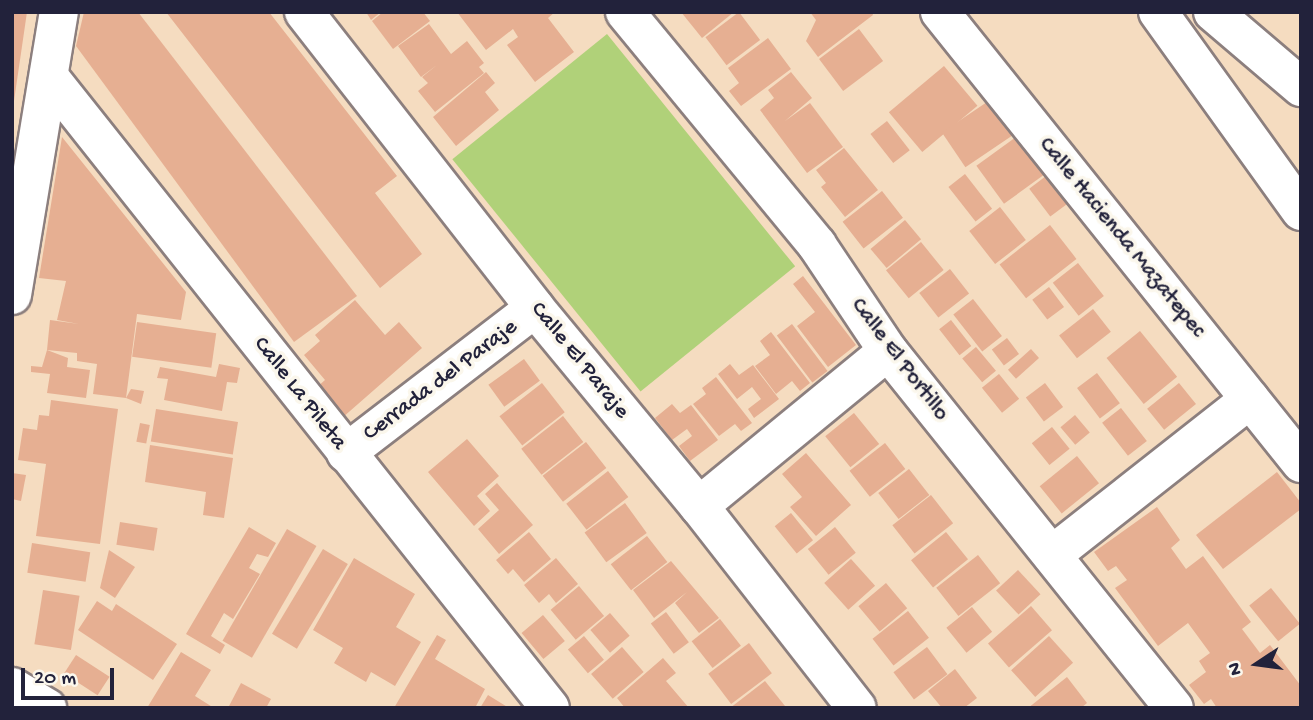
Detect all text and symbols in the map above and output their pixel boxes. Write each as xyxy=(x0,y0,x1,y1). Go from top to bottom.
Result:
street label: Calle Hacienda Mazatepec xyxy=(1032,132,1210,344)
street label: Calle El Portillo xyxy=(844,293,954,427)
street label: Calle El Paraje xyxy=(523,297,635,425)
street label: Cerrada del Paraje xyxy=(358,314,524,448)
street label: Calle La Pileta xyxy=(246,332,352,456)
north arrow xyxy=(1222,629,1292,699)
scale bar xyxy=(24,654,117,698)
text: N xyxy=(1223,660,1249,677)
text: 20 m xyxy=(34,667,76,692)

